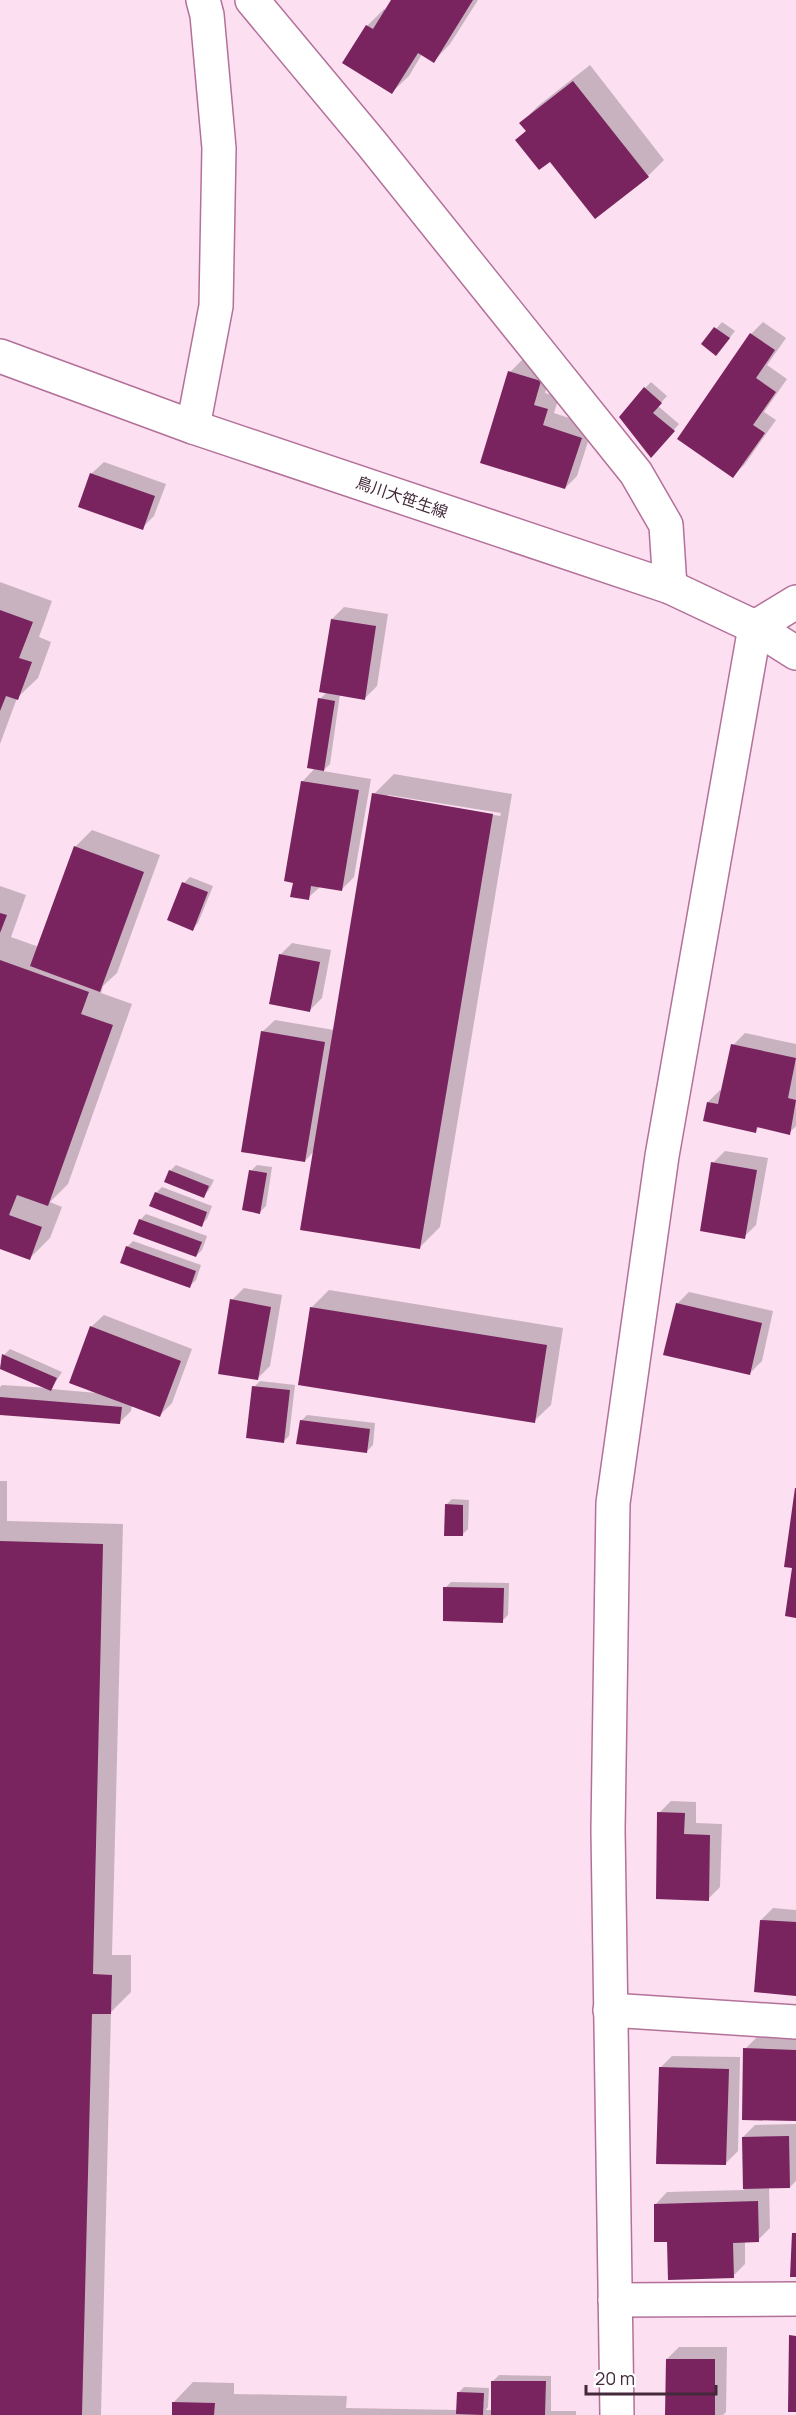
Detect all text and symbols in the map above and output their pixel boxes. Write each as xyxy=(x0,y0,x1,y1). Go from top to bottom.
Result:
street label: 鳥川大笹生線 xyxy=(353,471,451,523)
scale bar xyxy=(586,2358,716,2396)
text: 20 m xyxy=(595,2366,635,2390)

